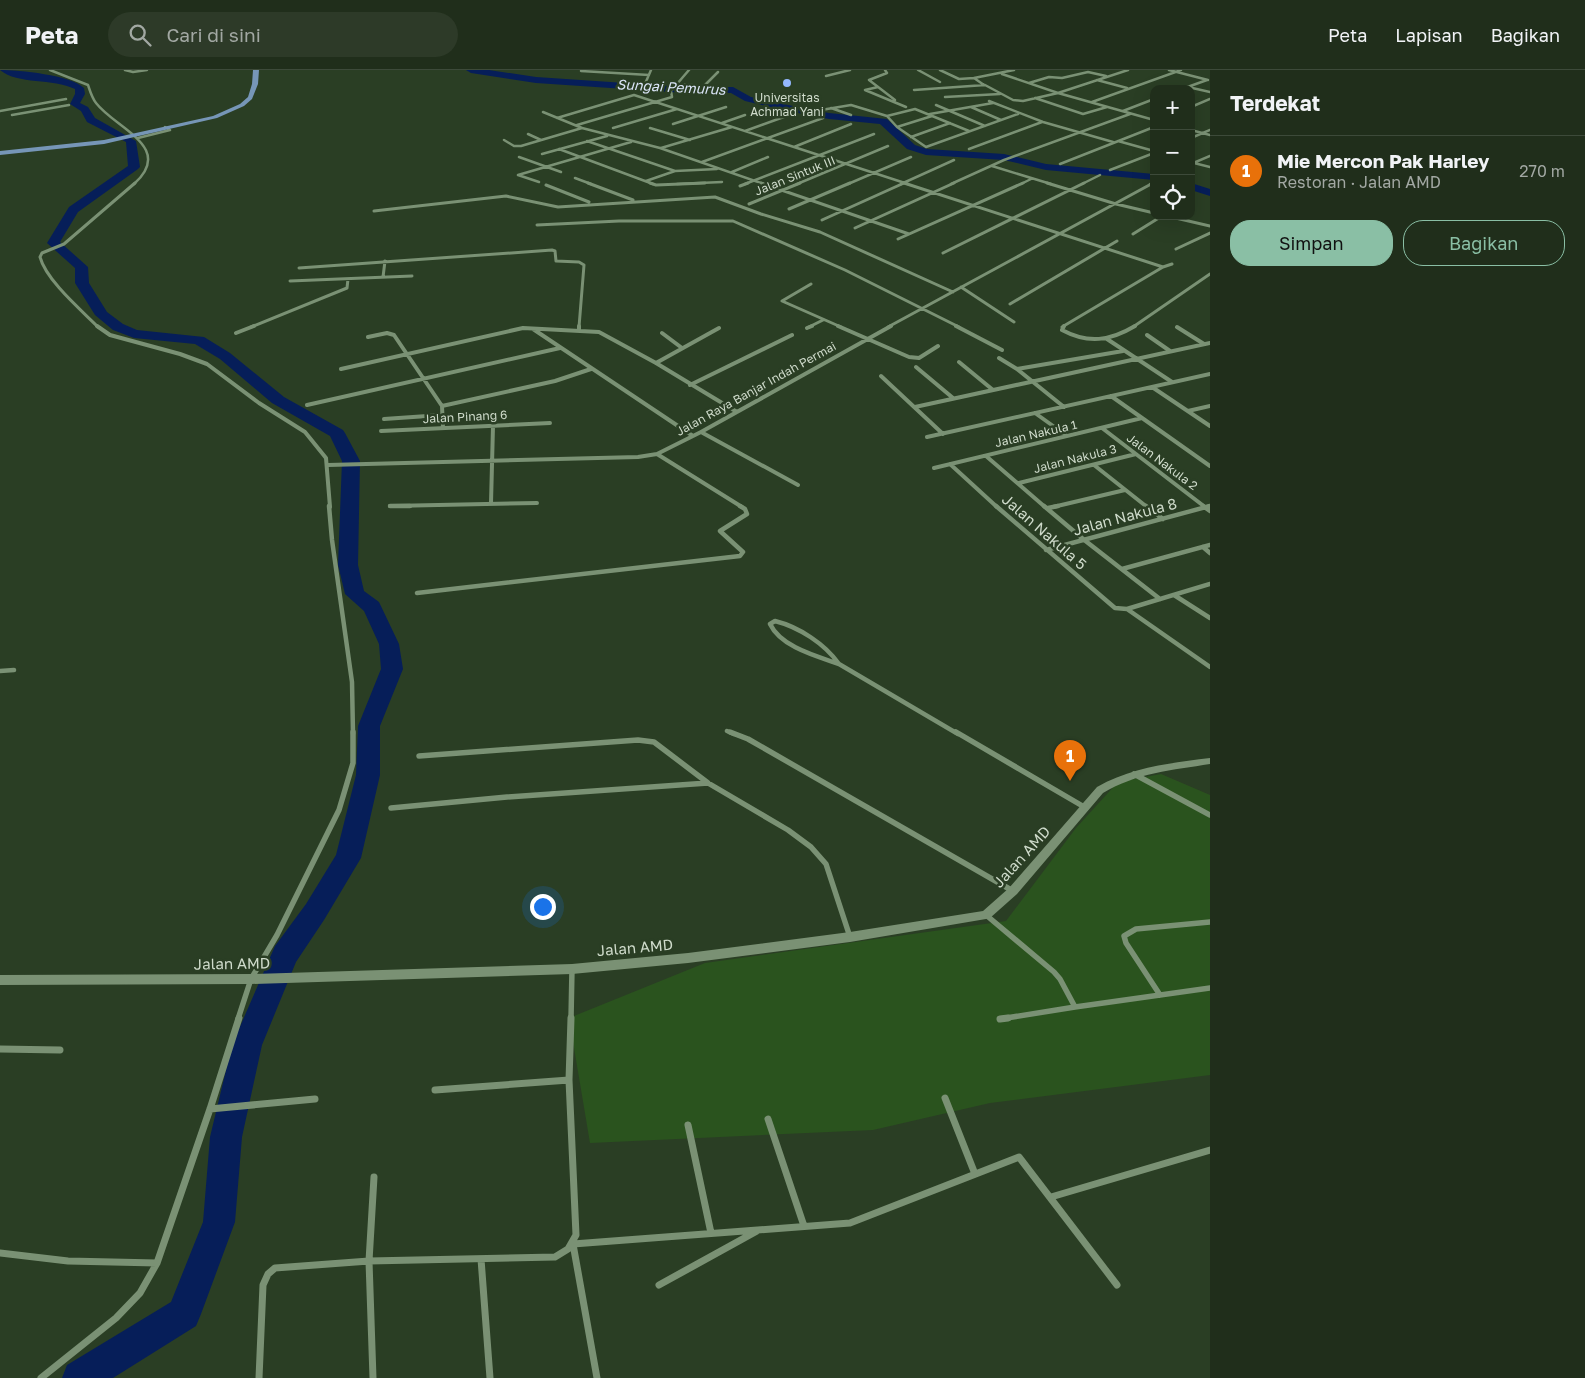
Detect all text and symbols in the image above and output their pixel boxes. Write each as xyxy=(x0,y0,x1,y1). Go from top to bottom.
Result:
search box xyxy=(108,12,458,57)
text: Peta xyxy=(25,20,78,49)
icon: search xyxy=(126,21,154,49)
text: Cari di sini xyxy=(166,23,261,46)
text: Peta xyxy=(1328,24,1367,46)
text: Lapisan xyxy=(1395,24,1463,46)
text: Bagikan xyxy=(1491,24,1560,46)
water label: Sungai Pemurus xyxy=(616,75,727,98)
marker: Universitas Achmad Yani xyxy=(781,77,793,89)
map controls xyxy=(1150,85,1195,220)
button: + xyxy=(1150,85,1195,130)
place label: Universitas Achmad Yani xyxy=(750,90,824,119)
text: Terdekat xyxy=(1230,90,1320,116)
button: − xyxy=(1150,130,1195,175)
text: Mie Mercon Pak Harley xyxy=(1277,149,1490,172)
street label: Jalan Sintuk III xyxy=(752,153,837,199)
text: 1 xyxy=(1242,161,1250,181)
text: 270 m xyxy=(1519,161,1565,181)
text: Restoran · Jalan AMD xyxy=(1277,172,1441,192)
button: locate xyxy=(1150,175,1195,220)
button: Simpan xyxy=(1230,220,1393,266)
button: Bagikan xyxy=(1403,220,1565,266)
street label: Jalan Raya Banjar Indah Permai xyxy=(673,338,838,439)
street label: Jalan Pinang 6 xyxy=(422,407,508,426)
street label: Jalan Nakula 1 xyxy=(993,417,1079,450)
street label: Jalan Nakula 2 xyxy=(1124,430,1201,493)
street label: Jalan Nakula 3 xyxy=(1032,441,1118,476)
street label: Jalan Nakula 5 xyxy=(999,490,1091,573)
street label: Jalan Nakula 8 xyxy=(1071,494,1179,539)
pin: 1 xyxy=(1054,740,1086,781)
street label: Jalan AMD xyxy=(989,822,1054,891)
your location xyxy=(530,894,556,920)
street label: Jalan AMD xyxy=(596,935,674,959)
street label: Jalan AMD xyxy=(194,953,270,973)

